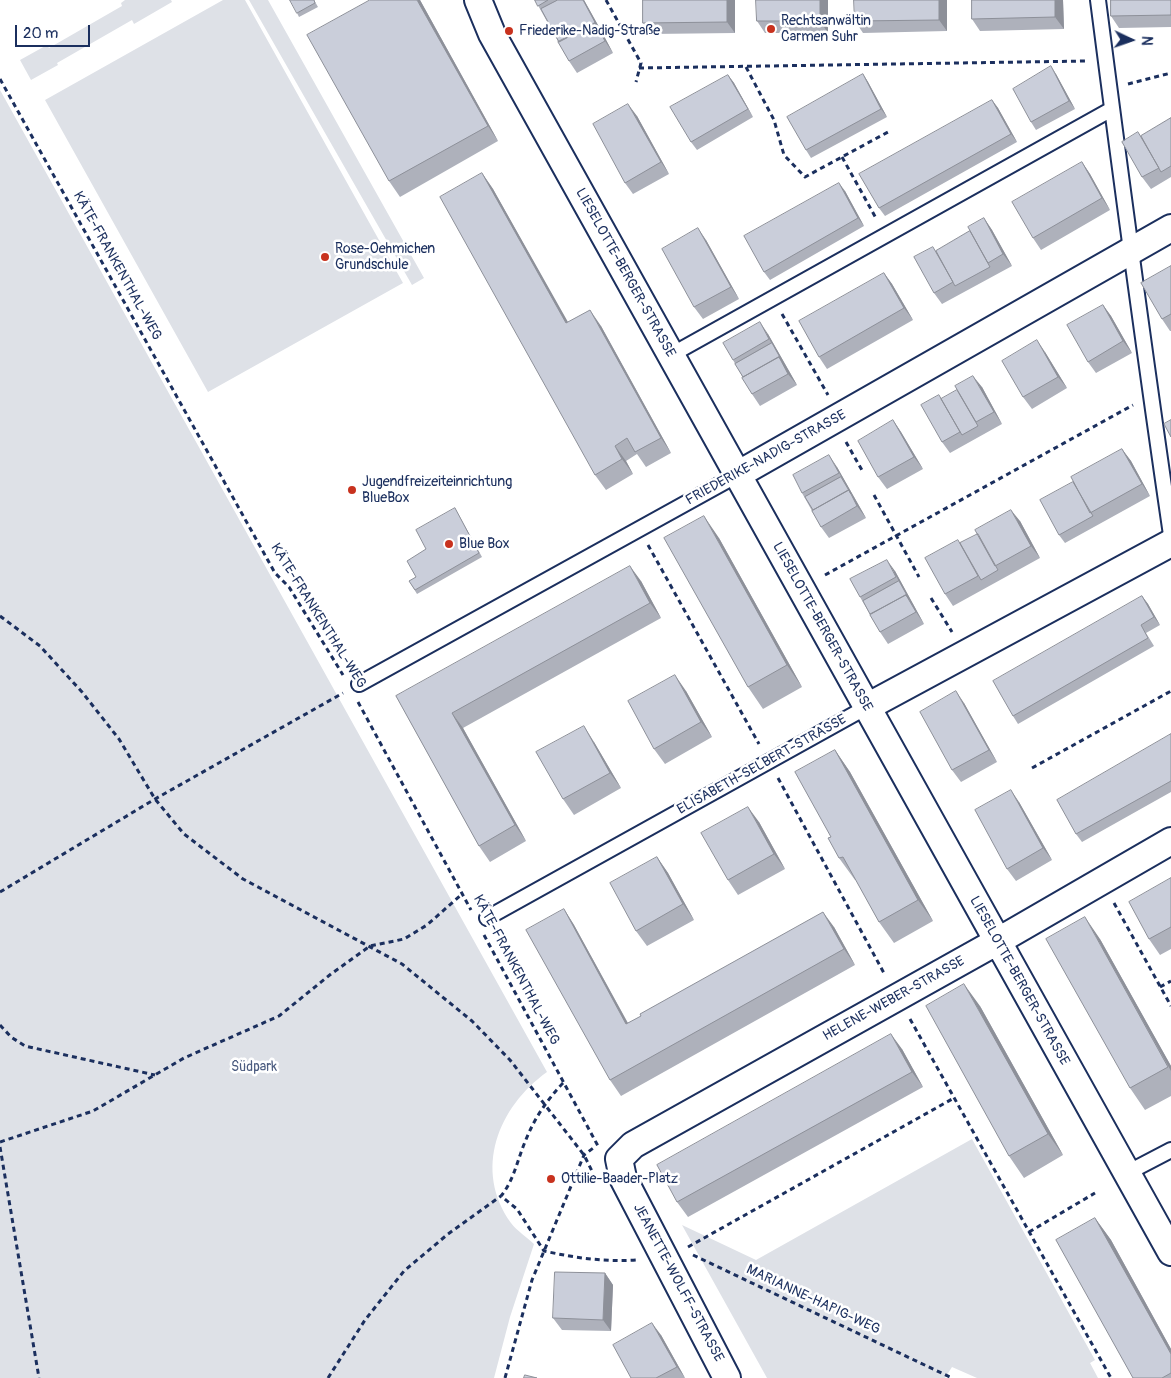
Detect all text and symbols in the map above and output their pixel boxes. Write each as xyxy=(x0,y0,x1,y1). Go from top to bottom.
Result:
place label: Rechtsanwältin Carmen Suhr xyxy=(781,13,871,46)
scale bar xyxy=(18,15,92,47)
north arrow xyxy=(1106,15,1156,65)
place label: Friederike-Nadig-Straße xyxy=(519,23,660,39)
marker: Rechtsanwältin Carmen Suhr xyxy=(765,23,777,35)
text: 20 m xyxy=(23,24,58,43)
marker: Friederike-Nadig-Straße xyxy=(503,25,515,37)
text: N xyxy=(1138,36,1155,46)
street label: LIESELOTTE-BERGER-STRASSE xyxy=(571,185,679,361)
street label: KÄTE-FRANKENTHAL-WEG xyxy=(69,189,165,343)
place label: Rose-Oehmichen Grundschule xyxy=(335,241,435,274)
marker: Rose-Oehmichen Grundschule xyxy=(319,251,331,263)
street label: FRIEDERIKE-NADIG-STRASSE xyxy=(683,407,849,509)
place label: Jugendfreizeiteinrichtung BlueBox xyxy=(362,474,512,507)
marker: Jugendfreizeiteinrichtung BlueBox xyxy=(346,484,358,496)
place label: Blue Box xyxy=(459,536,510,552)
marker: Blue Box xyxy=(443,538,455,550)
street label: LIESELOTTE-BERGER-STRASSE xyxy=(768,539,876,715)
street label: KÄTE-FRANKENTHAL-WEG xyxy=(266,541,370,691)
street label: ELISABETH-SELBERT-STRASSE xyxy=(674,711,850,819)
street label: KÄTE-FRANKENTHAL-WEG xyxy=(469,892,563,1048)
street label: LIESELOTTE-BERGER-STRASSE xyxy=(965,893,1073,1069)
street label: HELENE-WEBER-STRASSE xyxy=(820,953,968,1045)
park label: Südpark xyxy=(231,1059,277,1075)
place label: Ottilie-Baader-Platz xyxy=(561,1171,678,1187)
marker: Ottilie-Baader-Platz xyxy=(545,1173,557,1185)
street label: JEANETTE-WOLFF-STRASSE xyxy=(629,1201,727,1365)
street label: MARIANNE-HAPIG-WEG xyxy=(743,1262,883,1338)

